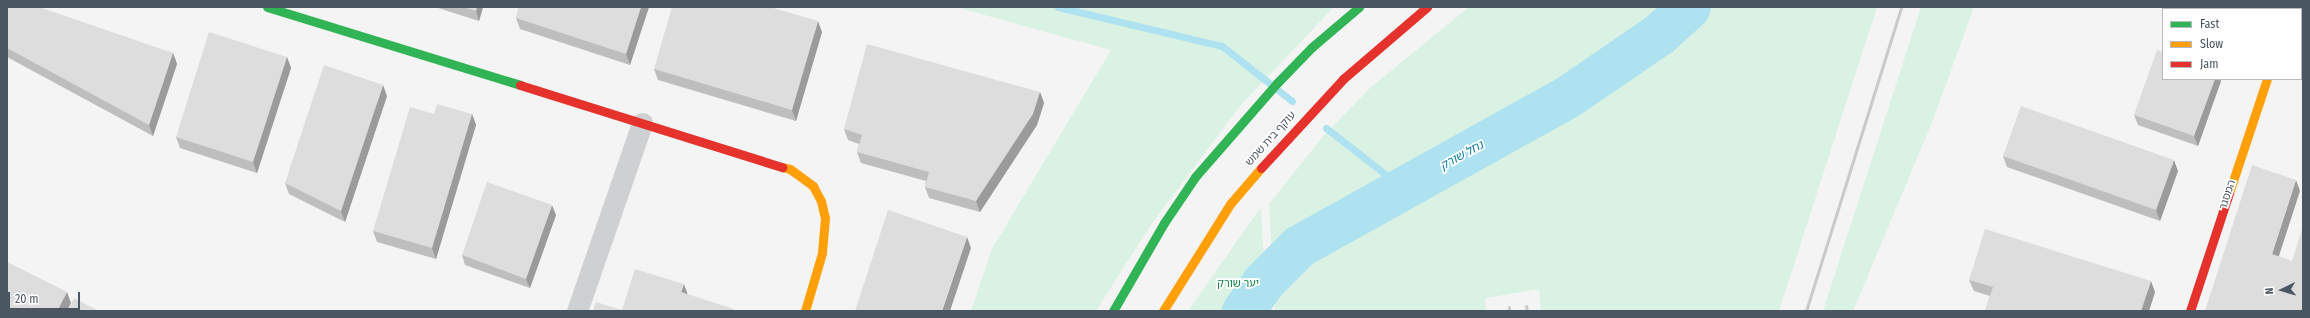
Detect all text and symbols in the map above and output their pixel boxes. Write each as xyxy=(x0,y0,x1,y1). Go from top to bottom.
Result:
legend xyxy=(2162,8,2302,80)
text: Fast xyxy=(2200,17,2219,31)
text: Slow xyxy=(2200,37,2223,51)
text: Jam xyxy=(2200,57,2218,71)
street label: עוקף בית שמש xyxy=(1243,109,1299,169)
water label: נחל שורק xyxy=(1438,138,1486,174)
street label: המסגר xyxy=(2217,178,2239,212)
north arrow xyxy=(2262,270,2302,310)
park label: יער שורק xyxy=(1217,277,1259,291)
scale bar xyxy=(10,284,82,310)
text: N xyxy=(2263,287,2276,295)
text: 20 m xyxy=(15,292,39,306)

